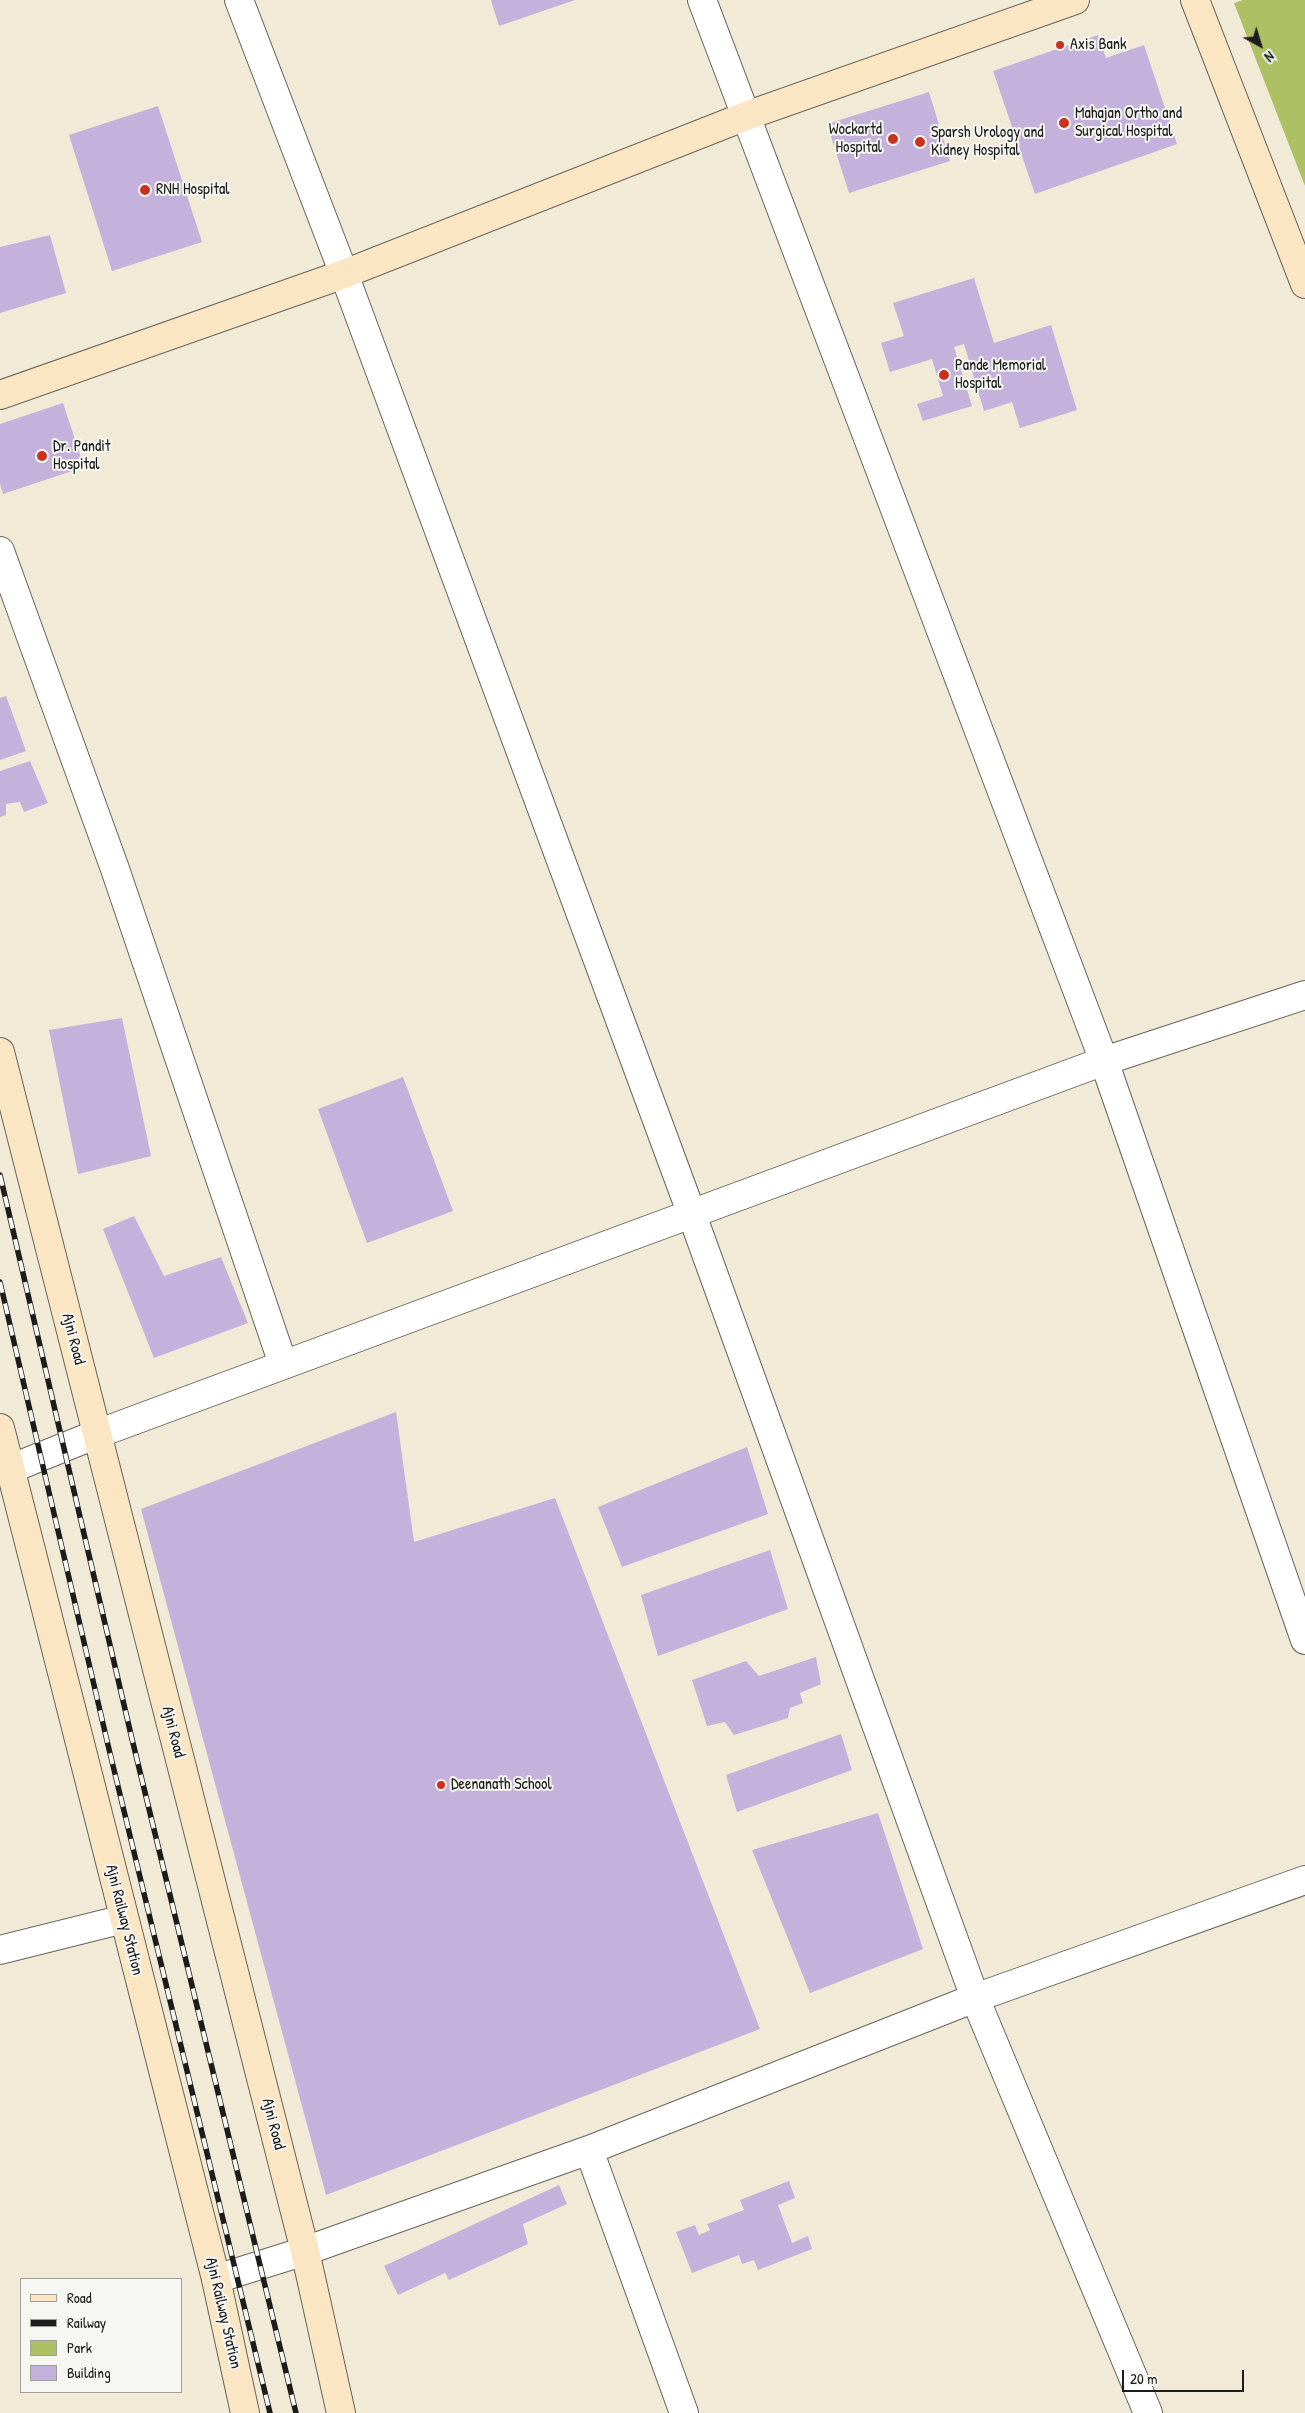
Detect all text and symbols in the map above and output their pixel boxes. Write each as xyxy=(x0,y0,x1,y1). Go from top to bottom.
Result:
north arrow xyxy=(1235,20,1285,70)
place label: Axis Bank xyxy=(1070,35,1127,55)
marker: Axis Bank xyxy=(1054,39,1066,51)
text: N xyxy=(1261,47,1279,67)
place label: Mahajan Ortho and Surgical Hospital xyxy=(1075,104,1182,142)
marker: Mahajan Ortho and Surgical Hospital xyxy=(1057,116,1071,130)
place label: Wockartd Hospital xyxy=(829,120,882,158)
place label: Sparsh Urology and Kidney Hospital xyxy=(931,123,1044,161)
marker: Wockartd Hospital xyxy=(886,132,900,146)
marker: Sparsh Urology and Kidney Hospital xyxy=(913,135,927,149)
place label: RNH Hospital xyxy=(156,180,230,200)
marker: RNH Hospital xyxy=(138,183,152,197)
place label: Pande Memorial Hospital xyxy=(955,356,1046,394)
marker: Pande Memorial Hospital xyxy=(937,368,951,382)
place label: Dr. Pandit Hospital xyxy=(53,437,110,475)
marker: Dr. Pandit Hospital xyxy=(35,449,49,463)
street label: Ajni Road xyxy=(57,1311,89,1367)
street label: Ajni Road xyxy=(157,1704,189,1760)
place label: Deenanath School xyxy=(451,1775,552,1795)
marker: Deenanath School xyxy=(435,1779,447,1791)
street label: Ajni Railway Station xyxy=(101,1863,147,1977)
street label: Ajni Road xyxy=(257,2096,289,2152)
street label: Ajni Railway Station xyxy=(201,2256,245,2370)
legend xyxy=(20,2278,182,2393)
text: Road xyxy=(67,2287,92,2308)
text: Railway xyxy=(67,2312,106,2333)
text: Park xyxy=(67,2337,92,2358)
scale bar xyxy=(1125,2360,1248,2392)
text: Building xyxy=(67,2362,111,2383)
text: 20 m xyxy=(1130,2368,1157,2389)

